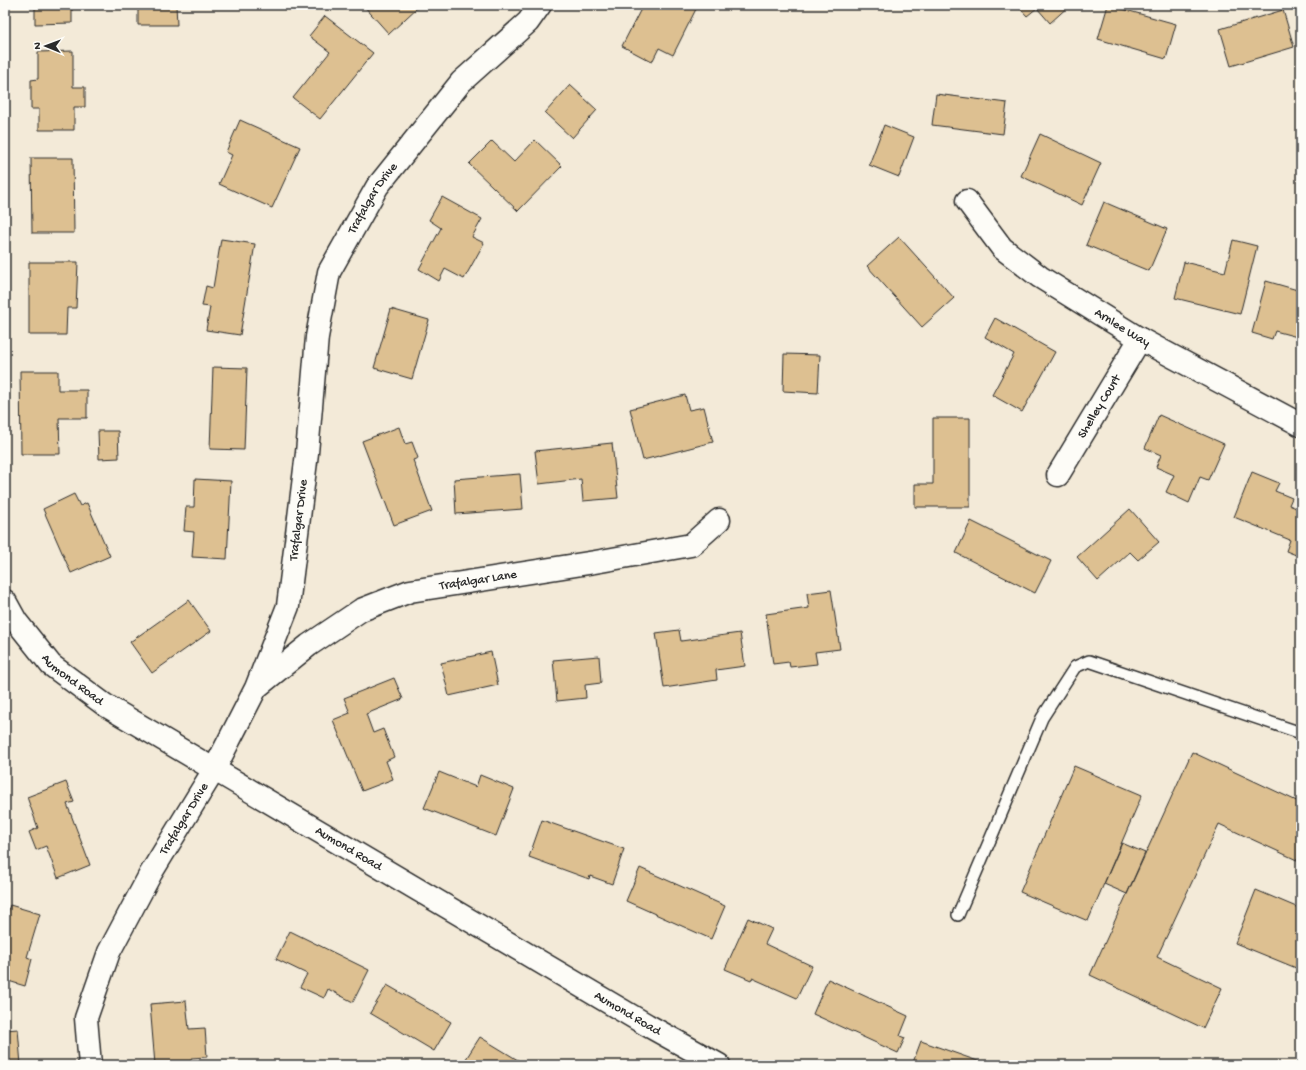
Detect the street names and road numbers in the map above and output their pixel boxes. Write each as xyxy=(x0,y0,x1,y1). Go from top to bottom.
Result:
street label: Trafalgar Drive xyxy=(344,159,401,237)
street label: Arnlee Way xyxy=(1092,305,1153,351)
street label: Shelley Court xyxy=(1074,371,1125,441)
street label: Trafalgar Drive xyxy=(286,478,311,563)
street label: Trafalgar Lane xyxy=(437,567,518,594)
street label: Aumond Road xyxy=(38,651,108,710)
street label: Trafalgar Drive xyxy=(156,780,212,858)
street label: Aumond Road xyxy=(312,823,386,875)
street label: Aumond Road xyxy=(591,988,665,1039)

